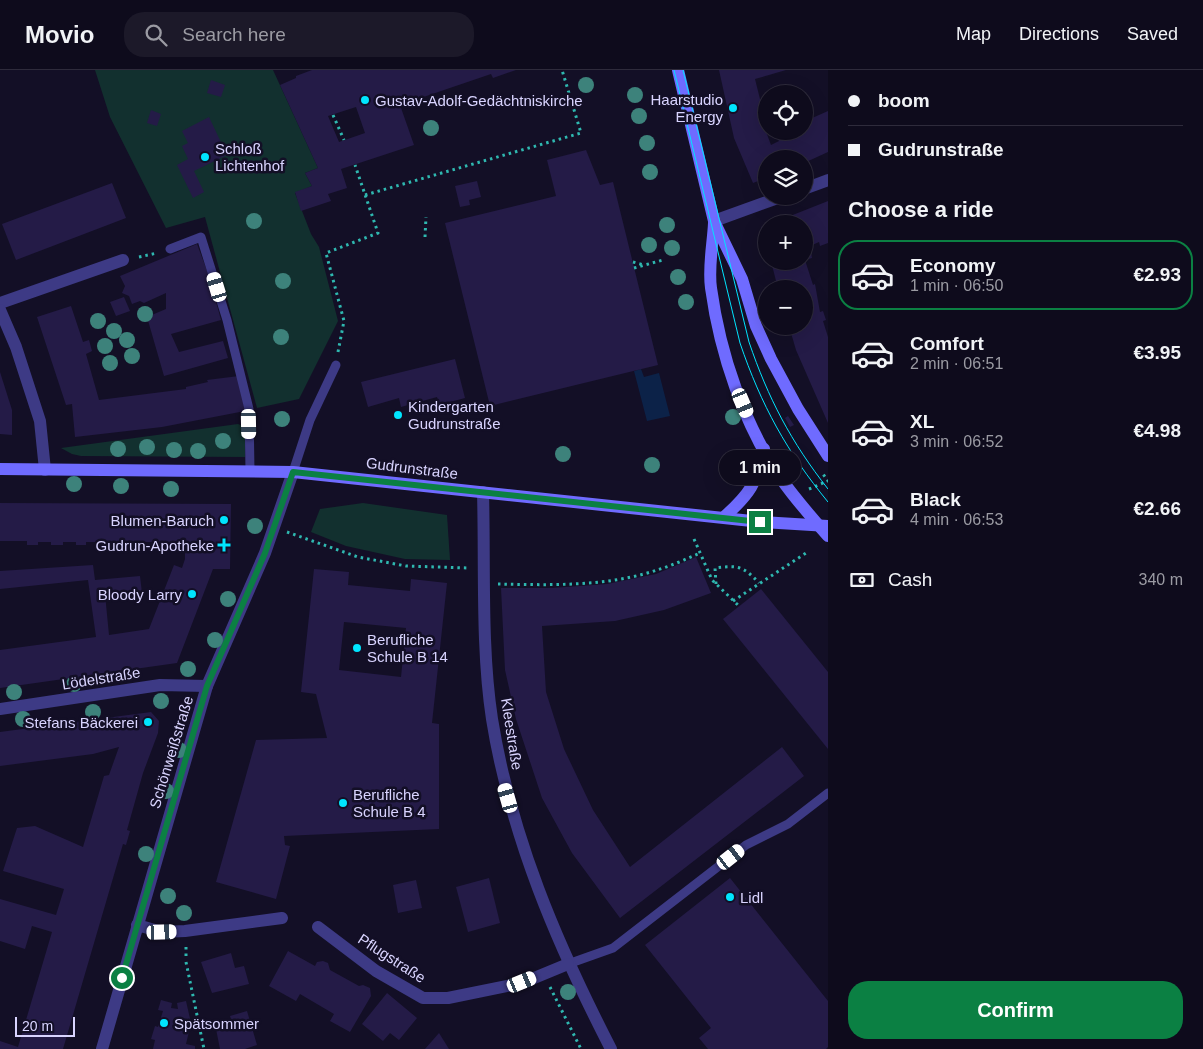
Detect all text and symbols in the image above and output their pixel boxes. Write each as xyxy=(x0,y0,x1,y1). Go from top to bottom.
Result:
search box xyxy=(124,12,474,57)
text: Movio xyxy=(25,21,94,48)
icon: search xyxy=(142,21,170,49)
text: Search here xyxy=(182,24,286,45)
text: Map xyxy=(956,24,991,44)
text: Directions xyxy=(1019,24,1099,44)
text: Saved xyxy=(1127,24,1178,44)
map controls xyxy=(758,85,813,335)
button: locate xyxy=(758,85,813,140)
text: boom xyxy=(878,90,930,111)
place label: Haarstudio Energy xyxy=(650,91,723,125)
place label: Gustav-Adolf-Gedächtniskirche xyxy=(375,92,583,109)
marker: Gustav-Adolf-Gedächtniskirche xyxy=(359,94,371,106)
marker: Haarstudio Energy xyxy=(727,102,739,114)
text: Gudrunstraße xyxy=(878,139,1004,160)
place label: Schloß Lichtenhof xyxy=(215,140,285,174)
button: layers xyxy=(758,150,813,205)
marker: Schloß Lichtenhof xyxy=(199,151,211,163)
text: Choose a ride xyxy=(848,197,993,222)
button: + xyxy=(758,215,813,270)
icon: car xyxy=(850,253,895,298)
text: Economy xyxy=(910,255,996,276)
text: €2.93 xyxy=(1133,264,1181,285)
car xyxy=(205,270,228,304)
text: 1 min · 06:50 xyxy=(910,277,1003,294)
button: − xyxy=(758,280,813,335)
icon: car xyxy=(850,331,895,376)
text: Comfort xyxy=(910,333,984,354)
text: €3.95 xyxy=(1133,342,1181,363)
text: 2 min · 06:51 xyxy=(910,355,1003,372)
car xyxy=(730,386,755,420)
place label: Kindergarten Gudrunstraße xyxy=(408,398,501,432)
car xyxy=(241,409,256,439)
marker: Kindergarten Gudrunstraße xyxy=(392,409,404,421)
icon: car xyxy=(850,409,895,454)
text: XL xyxy=(910,411,934,432)
text: €4.98 xyxy=(1133,420,1181,441)
text: 3 min · 06:52 xyxy=(910,433,1003,450)
callout: 1 min xyxy=(719,450,801,484)
street label: Gudrunstraße xyxy=(365,454,459,482)
text: 1 min xyxy=(739,459,781,476)
icon: car xyxy=(850,487,895,532)
text: Black xyxy=(910,489,961,510)
text: €2.66 xyxy=(1133,498,1181,519)
route end xyxy=(749,511,771,533)
text: 4 min · 06:53 xyxy=(910,511,1003,528)
place label: Blumen-Baruch xyxy=(111,512,214,529)
marker: Blumen-Baruch xyxy=(218,514,230,526)
place label: Gudrun-Apotheke xyxy=(96,537,214,554)
marker: Gudrun-Apotheke xyxy=(218,539,230,551)
icon: cash xyxy=(848,566,876,594)
text: Cash xyxy=(888,569,932,590)
text: 340 m xyxy=(1139,571,1183,588)
place label: Bloody Larry xyxy=(98,586,182,603)
marker: Bloody Larry xyxy=(186,588,198,600)
place label: Berufliche Schule B 14 xyxy=(367,631,448,665)
marker: Berufliche Schule B 14 xyxy=(351,642,363,654)
street label: Lödelstraße xyxy=(61,663,141,693)
street label: Schönweißstraße xyxy=(146,694,196,810)
street label: Kleestraße xyxy=(498,697,526,771)
place label: Stefans Bäckerei xyxy=(25,714,138,731)
marker: Stefans Bäckerei xyxy=(142,716,154,728)
car xyxy=(496,782,519,814)
place label: Berufliche Schule B 4 xyxy=(353,786,426,820)
marker: Berufliche Schule B 4 xyxy=(337,797,349,809)
car xyxy=(714,842,747,872)
place label: Lidl xyxy=(740,889,763,906)
marker: Lidl xyxy=(724,891,736,903)
car xyxy=(146,924,177,940)
street label: Pflugstraße xyxy=(355,930,429,986)
route start xyxy=(111,967,133,989)
car xyxy=(505,969,538,995)
button: Confirm xyxy=(848,981,1183,1039)
scale bar xyxy=(15,1014,75,1037)
place label: Spätsommer xyxy=(174,1015,259,1032)
marker: Spätsommer xyxy=(158,1017,170,1029)
text: 20 m xyxy=(22,1018,53,1034)

